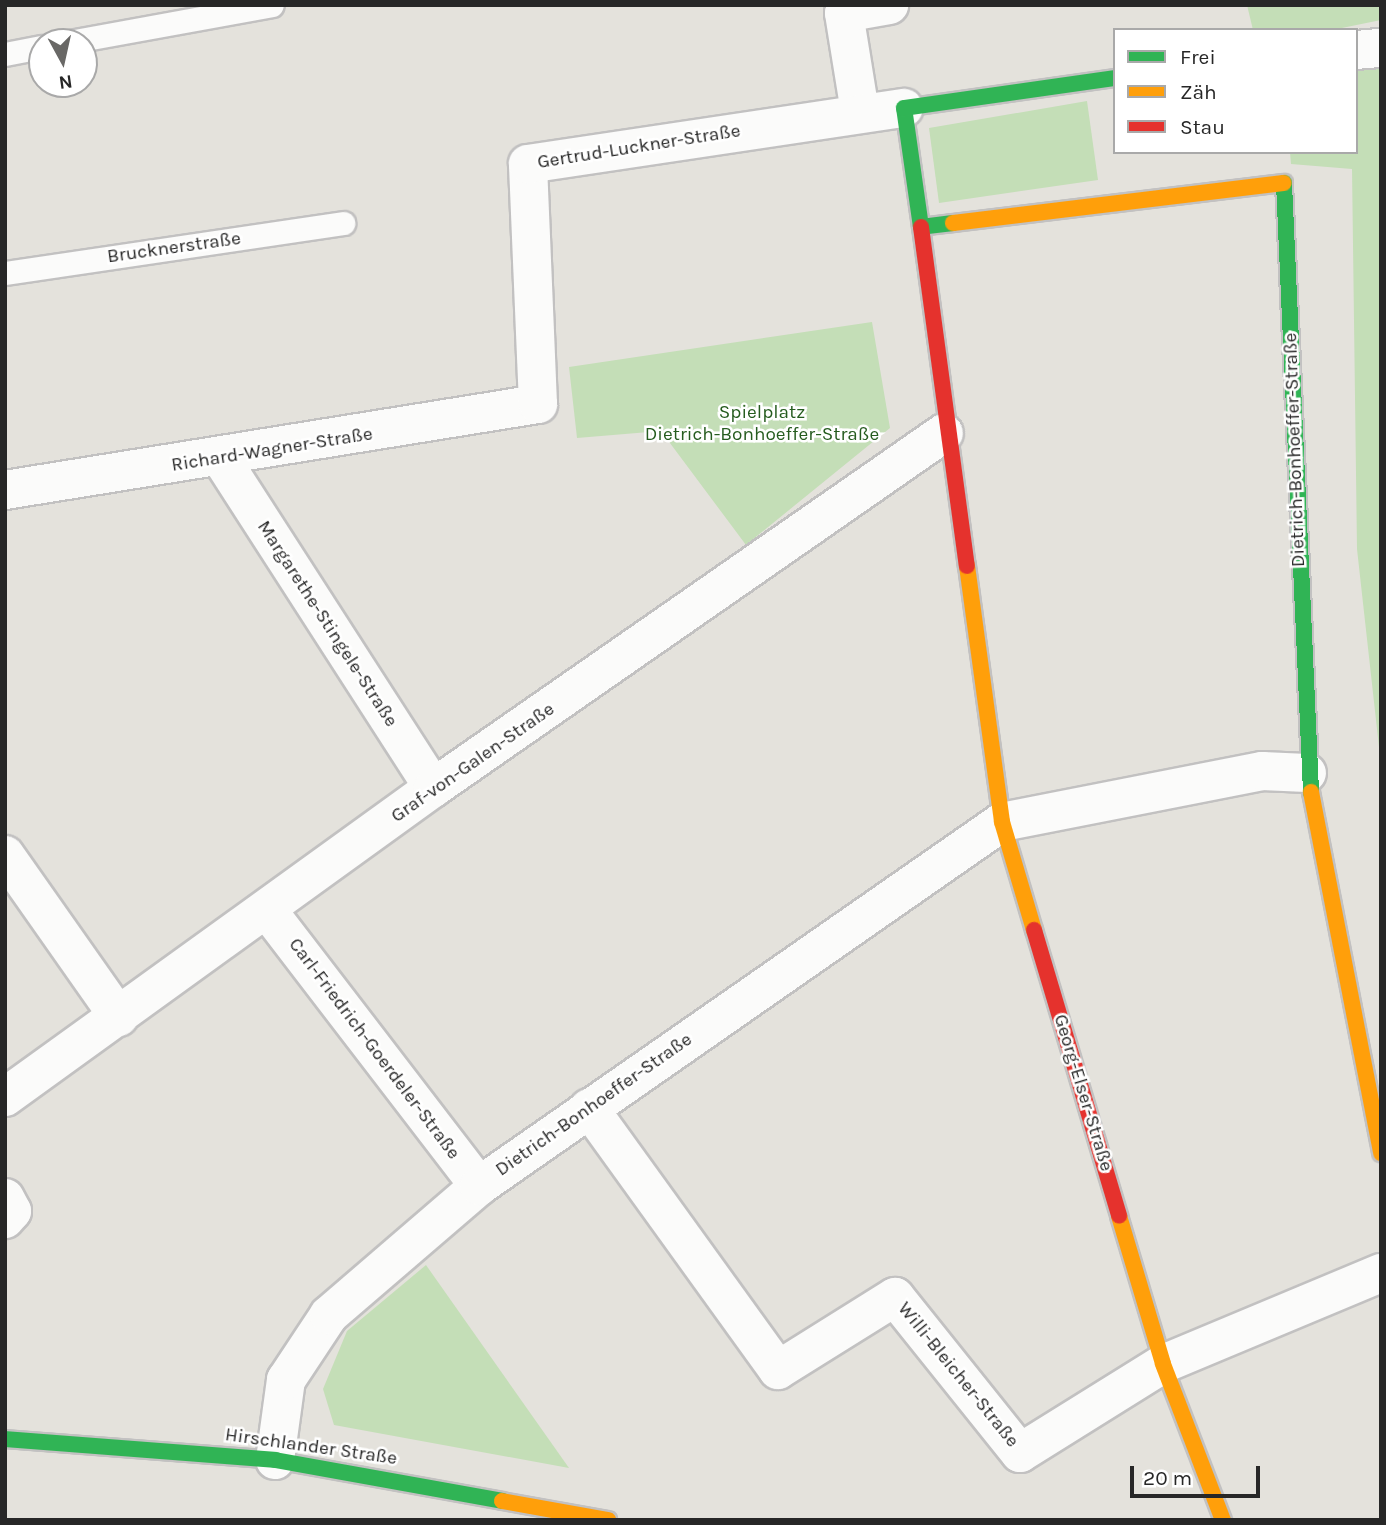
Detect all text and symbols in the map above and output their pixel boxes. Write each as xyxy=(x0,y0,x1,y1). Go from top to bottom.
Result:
north arrow xyxy=(28,28,98,98)
legend xyxy=(1113,28,1358,154)
text: Frei xyxy=(1180,45,1216,69)
text: N xyxy=(57,70,74,94)
text: Zäh xyxy=(1180,80,1217,104)
text: Stau xyxy=(1180,115,1225,139)
street label: Gertrud-Luckner-Straße xyxy=(536,120,742,174)
street label: Brucknerstraße xyxy=(106,227,242,269)
street label: Dietrich-Bonhoeffer-Straße xyxy=(1280,332,1310,568)
park label: Spielplatz Dietrich-Bonhoeffer-Straße xyxy=(645,402,879,446)
street label: Richard-Wagner-Straße xyxy=(170,423,374,477)
street label: Margarethe-Stingele-Straße xyxy=(252,517,402,731)
street label: Graf-von-Galen-Straße xyxy=(387,698,559,828)
street label: Carl-Friedrich-Goerdeler-Straße xyxy=(283,934,465,1164)
street label: Georg-Elser-Straße xyxy=(1048,1012,1118,1174)
street label: Dietrich-Bonhoeffer-Straße xyxy=(491,1028,697,1182)
street label: Willi-Bleicher-Straße xyxy=(893,1298,1023,1452)
street label: Hirschlander Straße xyxy=(224,1424,398,1470)
scale bar xyxy=(1134,1452,1264,1496)
text: 20 m xyxy=(1143,1466,1192,1490)

